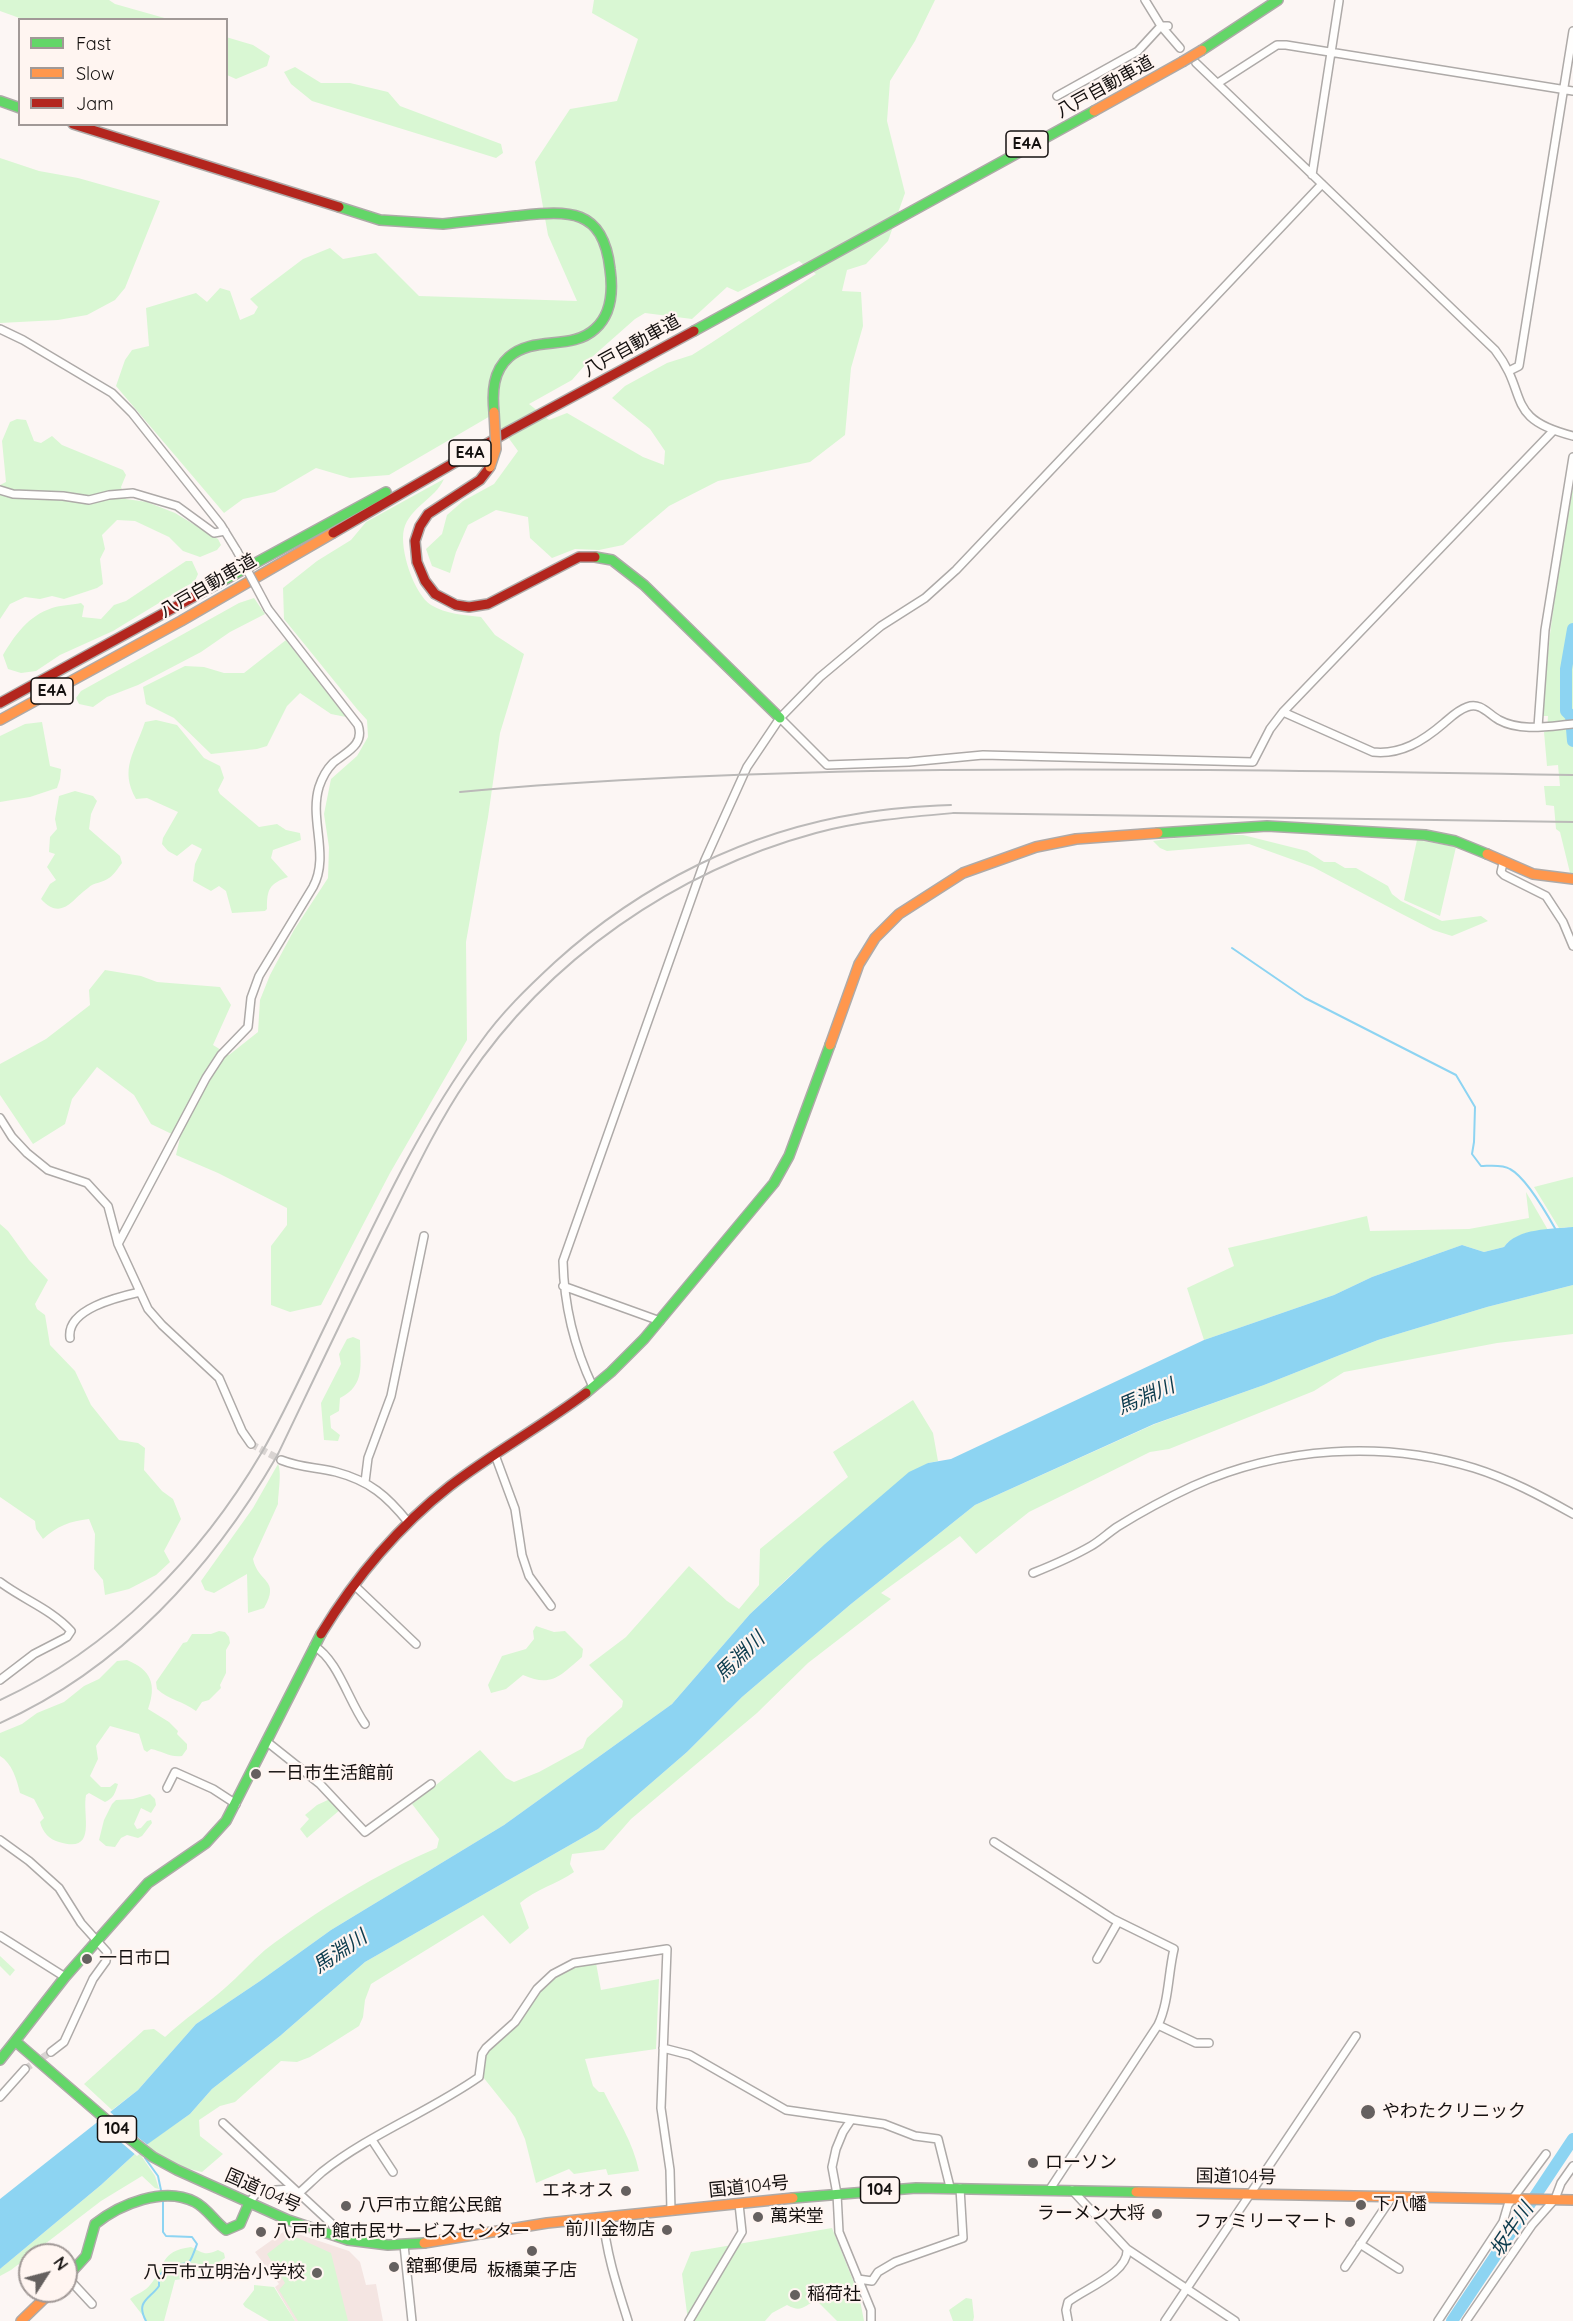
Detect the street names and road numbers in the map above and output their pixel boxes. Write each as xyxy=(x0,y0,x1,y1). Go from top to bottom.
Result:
street label: 八戸自動車道 xyxy=(1053,51,1157,123)
road number: E4A xyxy=(1006,131,1048,157)
street label: 八戸自動車道 xyxy=(580,310,684,382)
road number: E4A xyxy=(449,440,491,466)
street label: 八戸自動車道 xyxy=(156,550,260,622)
road number: E4A xyxy=(31,678,73,704)
road number: 104 xyxy=(98,2116,136,2142)
street label: 国道104号 xyxy=(222,2165,304,2217)
street label: 国道104号 xyxy=(1195,2165,1277,2189)
street label: 国道104号 xyxy=(708,2172,790,2202)
road number: 104 xyxy=(860,2177,900,2203)

